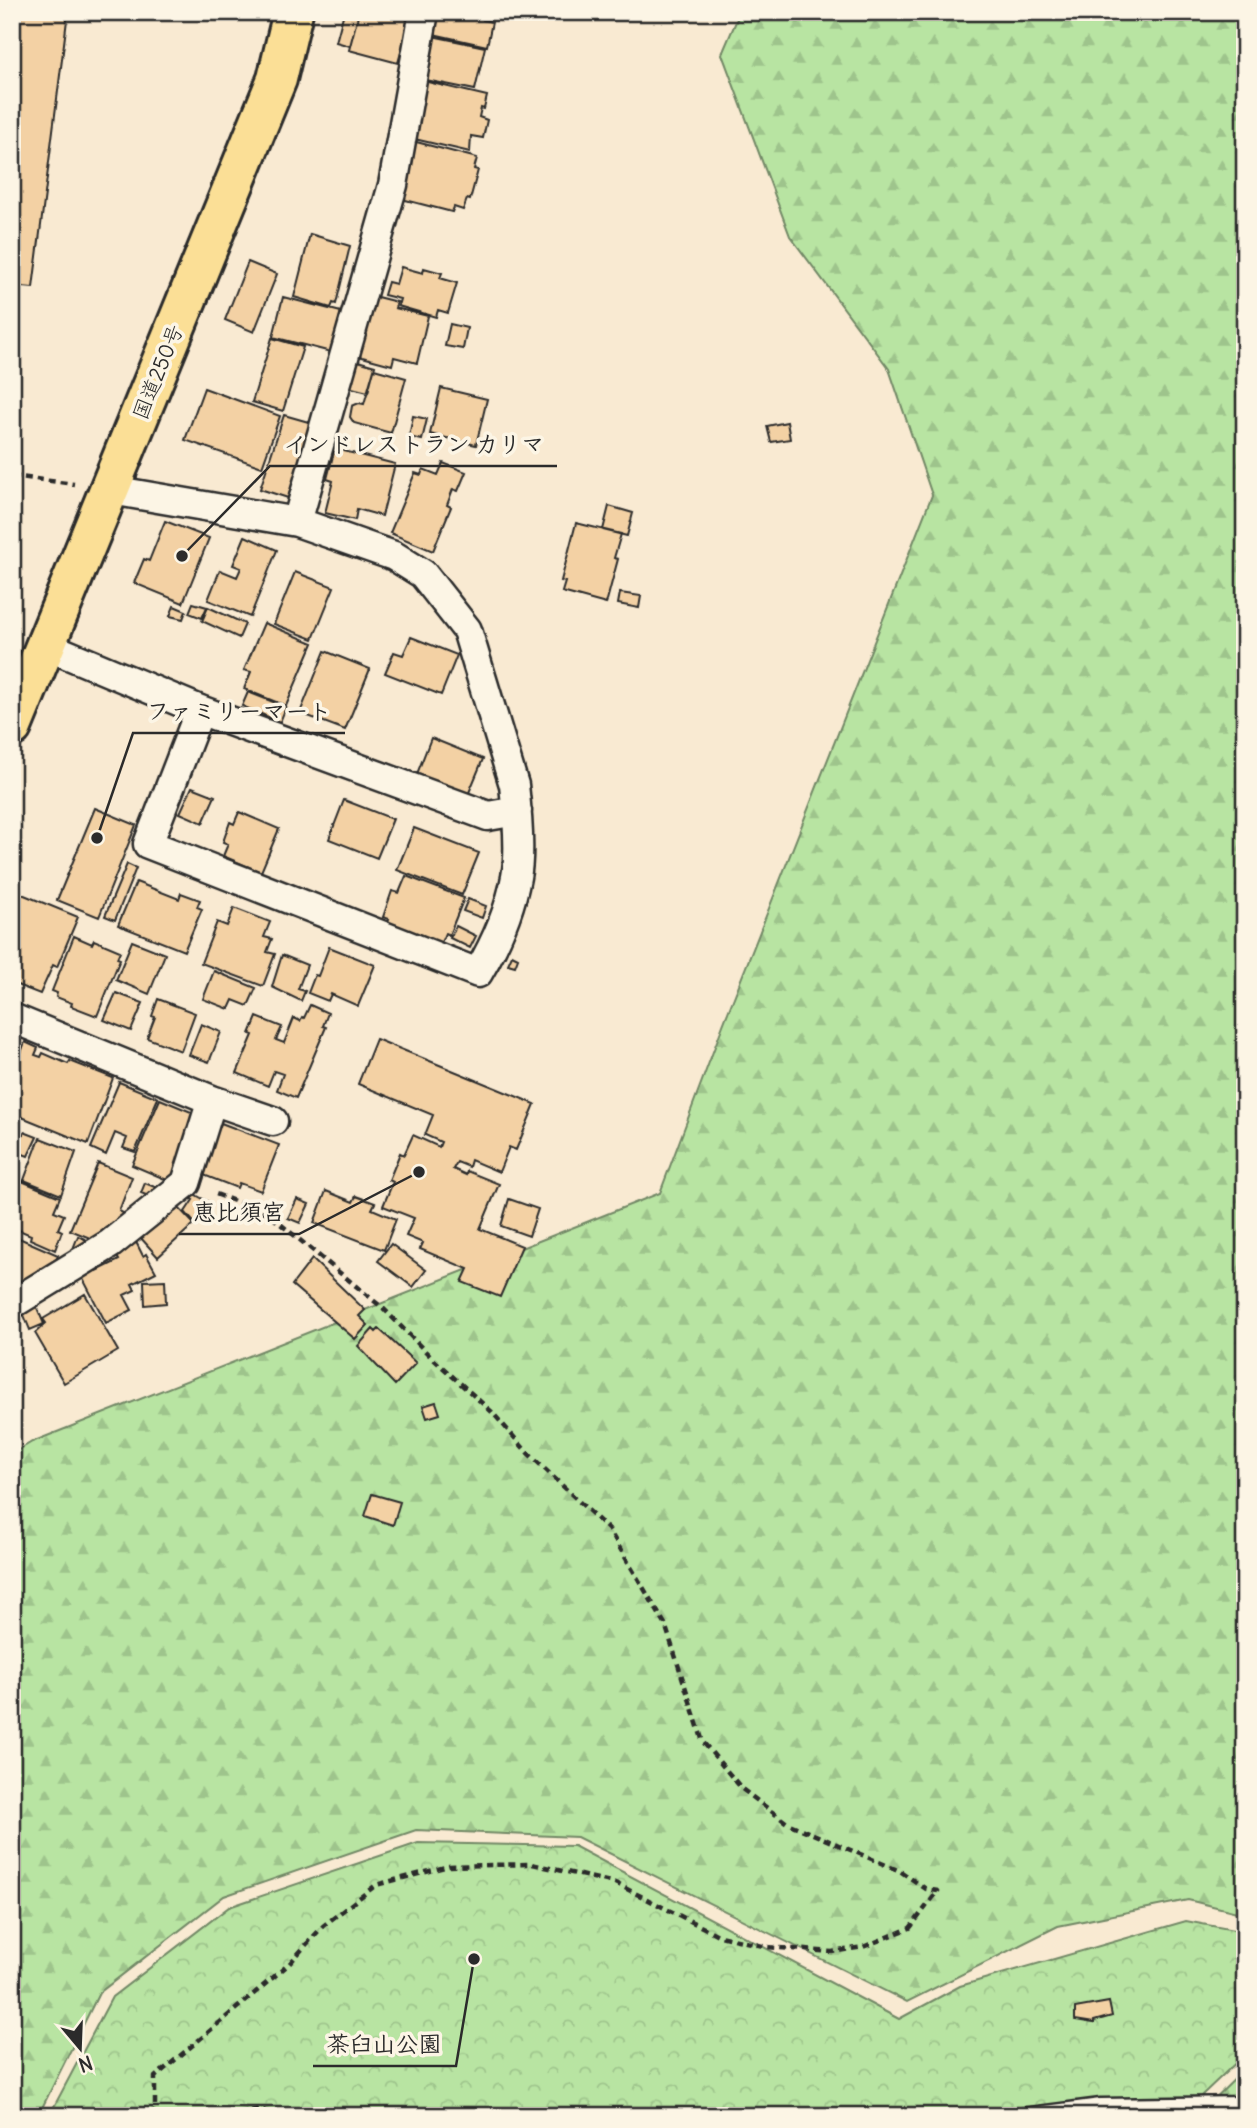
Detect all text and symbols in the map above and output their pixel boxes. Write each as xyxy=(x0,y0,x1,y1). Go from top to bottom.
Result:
street label: 国道250号 xyxy=(126,320,189,423)
callout: インドレストラン カリマ xyxy=(270,422,557,466)
text: インドレストラン カリマ xyxy=(284,429,544,458)
callout: ファミリーマート xyxy=(133,689,345,733)
text: ファミリーマート xyxy=(147,696,331,725)
callout: 恵比須宮 xyxy=(179,1190,299,1234)
text: 恵比須宮 xyxy=(193,1197,285,1226)
north arrow xyxy=(46,2012,116,2082)
callout: 茶臼山公園 xyxy=(313,2022,456,2066)
text: 茶臼山公園 xyxy=(327,2029,442,2058)
text: N xyxy=(75,2051,96,2078)

